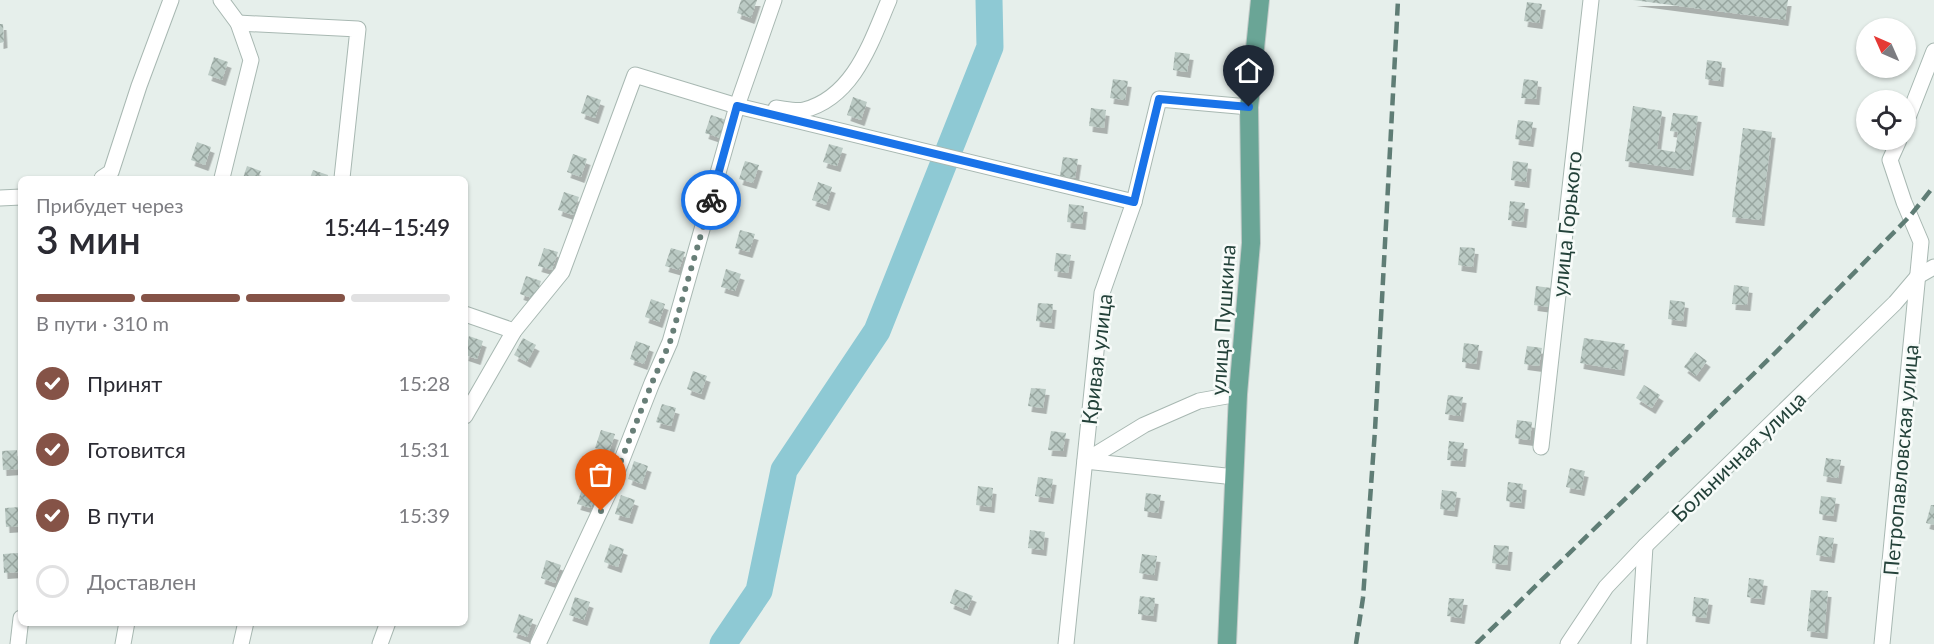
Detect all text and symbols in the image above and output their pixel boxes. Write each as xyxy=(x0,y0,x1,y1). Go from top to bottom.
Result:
north arrow xyxy=(1856,18,1916,78)
map controls xyxy=(1856,18,1916,150)
pin xyxy=(1223,45,1274,107)
icon: home xyxy=(1232,54,1265,87)
button: locate xyxy=(1856,90,1916,150)
street label: улица Горького xyxy=(1546,150,1586,298)
courier xyxy=(681,170,741,230)
icon: bike xyxy=(695,184,728,217)
text: Прибудет через xyxy=(36,193,183,217)
text: 15:44–15:49 xyxy=(324,214,450,241)
text: 3 мин xyxy=(36,216,141,262)
street label: улица Пушкина xyxy=(1204,244,1240,396)
street label: Кривая улица xyxy=(1076,292,1116,426)
text: В пути · 310 m xyxy=(36,311,169,335)
street label: Петропавловская улица xyxy=(1877,343,1923,577)
icon: check xyxy=(36,367,69,400)
text: Принят xyxy=(87,370,162,397)
text: 15:28 xyxy=(399,371,450,395)
street label: Больничная улица xyxy=(1666,386,1810,526)
icon: check xyxy=(36,433,69,466)
text: Готовится xyxy=(87,436,186,463)
text: 15:31 xyxy=(399,437,450,461)
pin xyxy=(575,449,626,511)
icon: bag xyxy=(584,458,617,491)
icon: check xyxy=(36,499,69,532)
text: В пути xyxy=(87,502,154,529)
text: 15:39 xyxy=(399,503,450,527)
text: Доставлен xyxy=(87,568,196,595)

